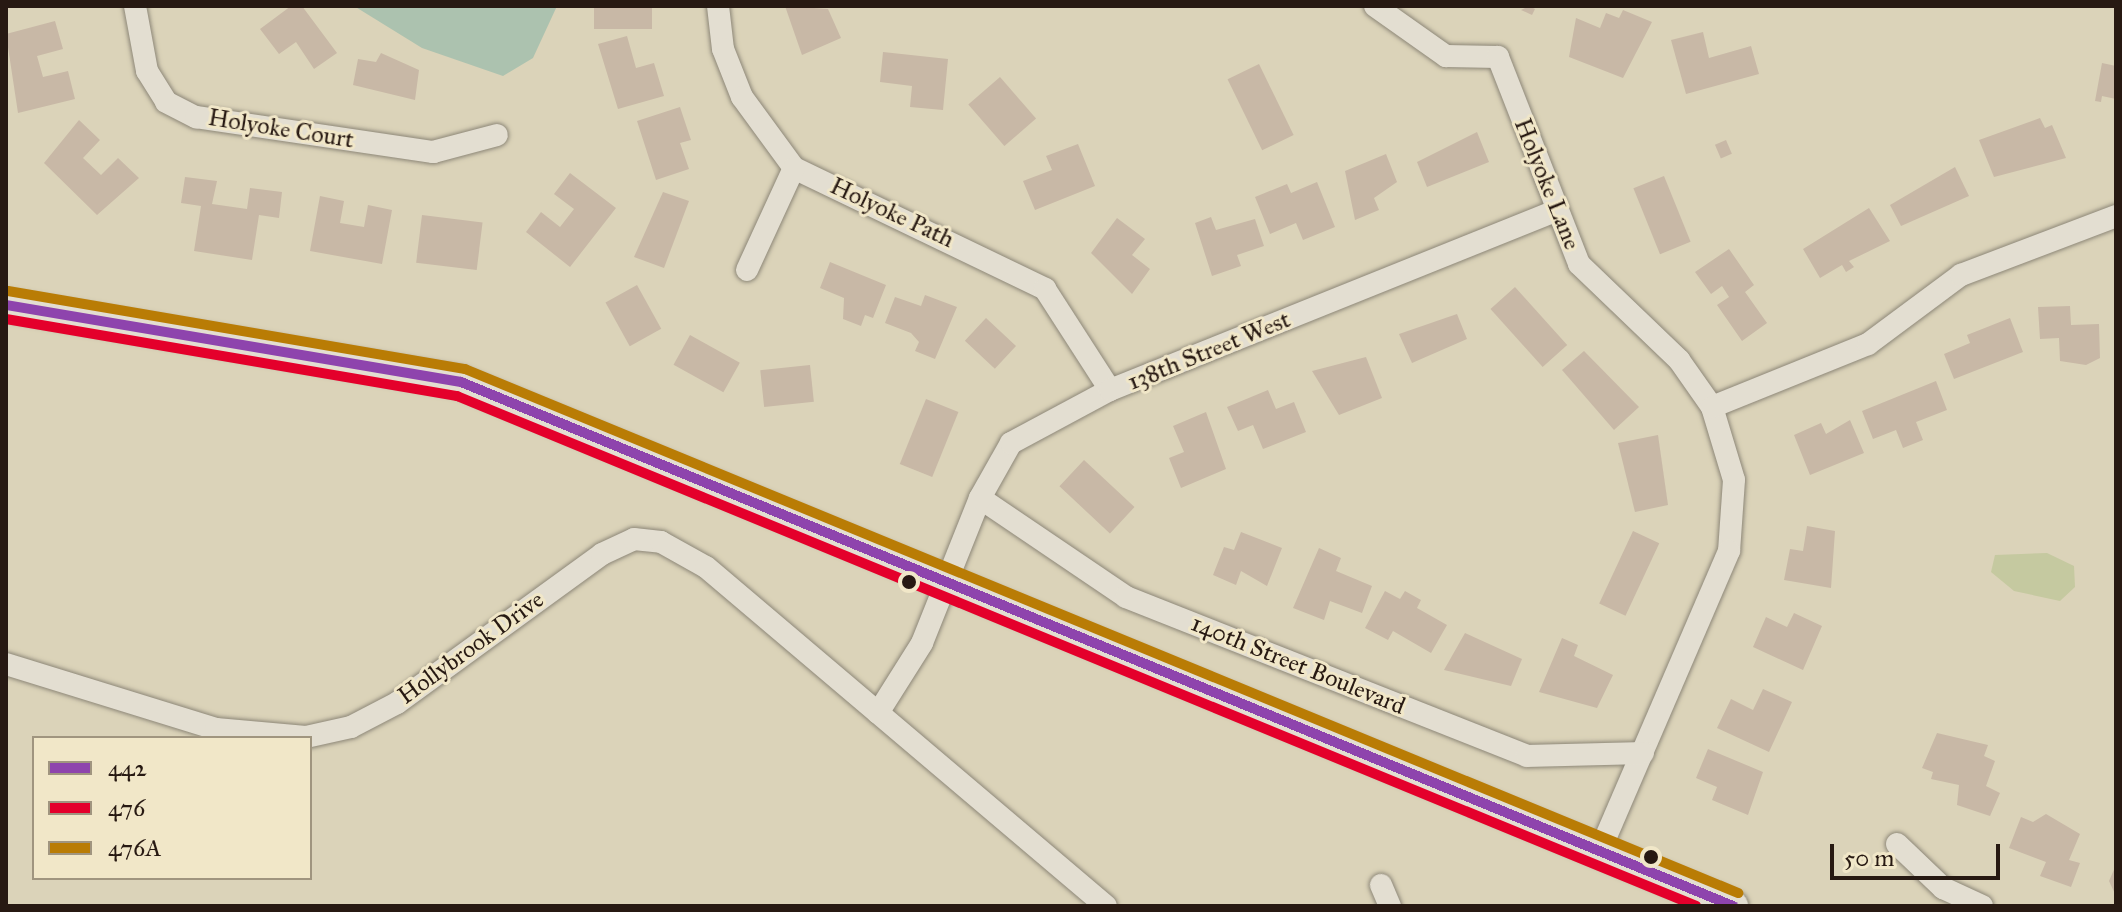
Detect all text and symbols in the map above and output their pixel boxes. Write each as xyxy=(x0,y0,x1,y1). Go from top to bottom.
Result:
street label: Holyoke Court xyxy=(206,103,356,155)
street label: Holyoke Lane xyxy=(1508,114,1586,254)
street label: Holyoke Path xyxy=(826,172,958,254)
street label: 138th Street West xyxy=(1124,305,1294,397)
unlabelled marker xyxy=(901,574,917,590)
street label: Hollybrook Drive xyxy=(393,585,549,711)
street label: 140th Street Boulevard xyxy=(1187,609,1409,721)
legend xyxy=(32,736,312,880)
text: 442 xyxy=(108,753,147,783)
text: 476 xyxy=(108,793,145,823)
scale bar xyxy=(1834,828,2004,878)
text: 476A xyxy=(108,833,162,863)
text: 50 m xyxy=(1844,843,1894,873)
unlabelled marker xyxy=(1643,849,1659,865)

